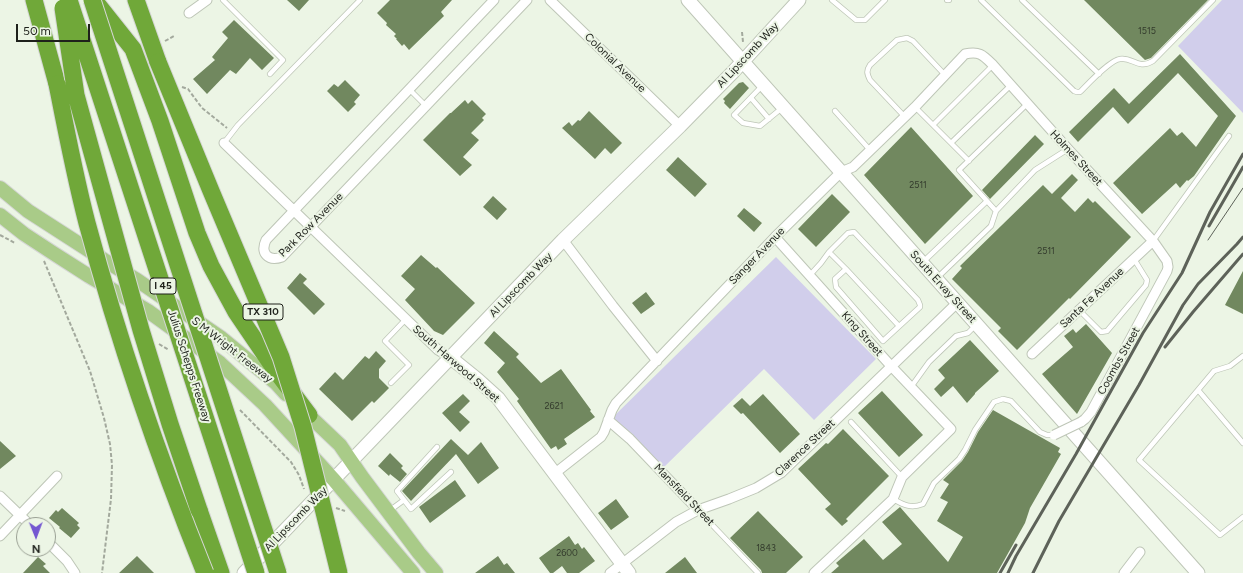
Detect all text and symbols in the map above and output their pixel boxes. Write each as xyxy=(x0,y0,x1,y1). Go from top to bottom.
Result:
scale bar xyxy=(18,16,92,42)
street label: Al Lipscomb Way xyxy=(714,20,782,90)
text: 50 m xyxy=(23,24,51,38)
house number: 1515 xyxy=(1138,26,1156,36)
street label: Colonial Avenue xyxy=(582,31,648,95)
street label: Holmes Street xyxy=(1047,128,1105,188)
house number: 2511 xyxy=(909,180,927,190)
street label: Park Row Avenue xyxy=(276,190,346,260)
street label: Sanger Avenue xyxy=(726,225,788,287)
house number: 2511 xyxy=(1037,246,1055,256)
street label: South Ervay Street xyxy=(907,248,979,326)
street label: Al Lipscomb Way xyxy=(487,250,555,320)
street label: Santa Fe Avenue xyxy=(1057,265,1127,331)
road number: I 45 xyxy=(150,278,176,294)
road number: TX 310 xyxy=(243,304,283,320)
street label: Julius Schepps Freeway xyxy=(165,308,213,424)
street label: King Street xyxy=(839,309,885,359)
street label: S M Wright Freeway xyxy=(189,314,275,386)
street label: South Harwood Street xyxy=(410,323,502,405)
street label: Coombs Street xyxy=(1095,325,1143,397)
house number: 2621 xyxy=(545,401,563,411)
street label: Clarence Street xyxy=(772,417,838,479)
street label: Mansfield Street xyxy=(651,461,717,529)
street label: Al Lipscomb Way xyxy=(262,484,330,554)
north arrow xyxy=(16,517,56,557)
text: N xyxy=(32,542,41,555)
house number: 1843 xyxy=(756,543,776,553)
house number: 2600 xyxy=(556,548,578,558)

